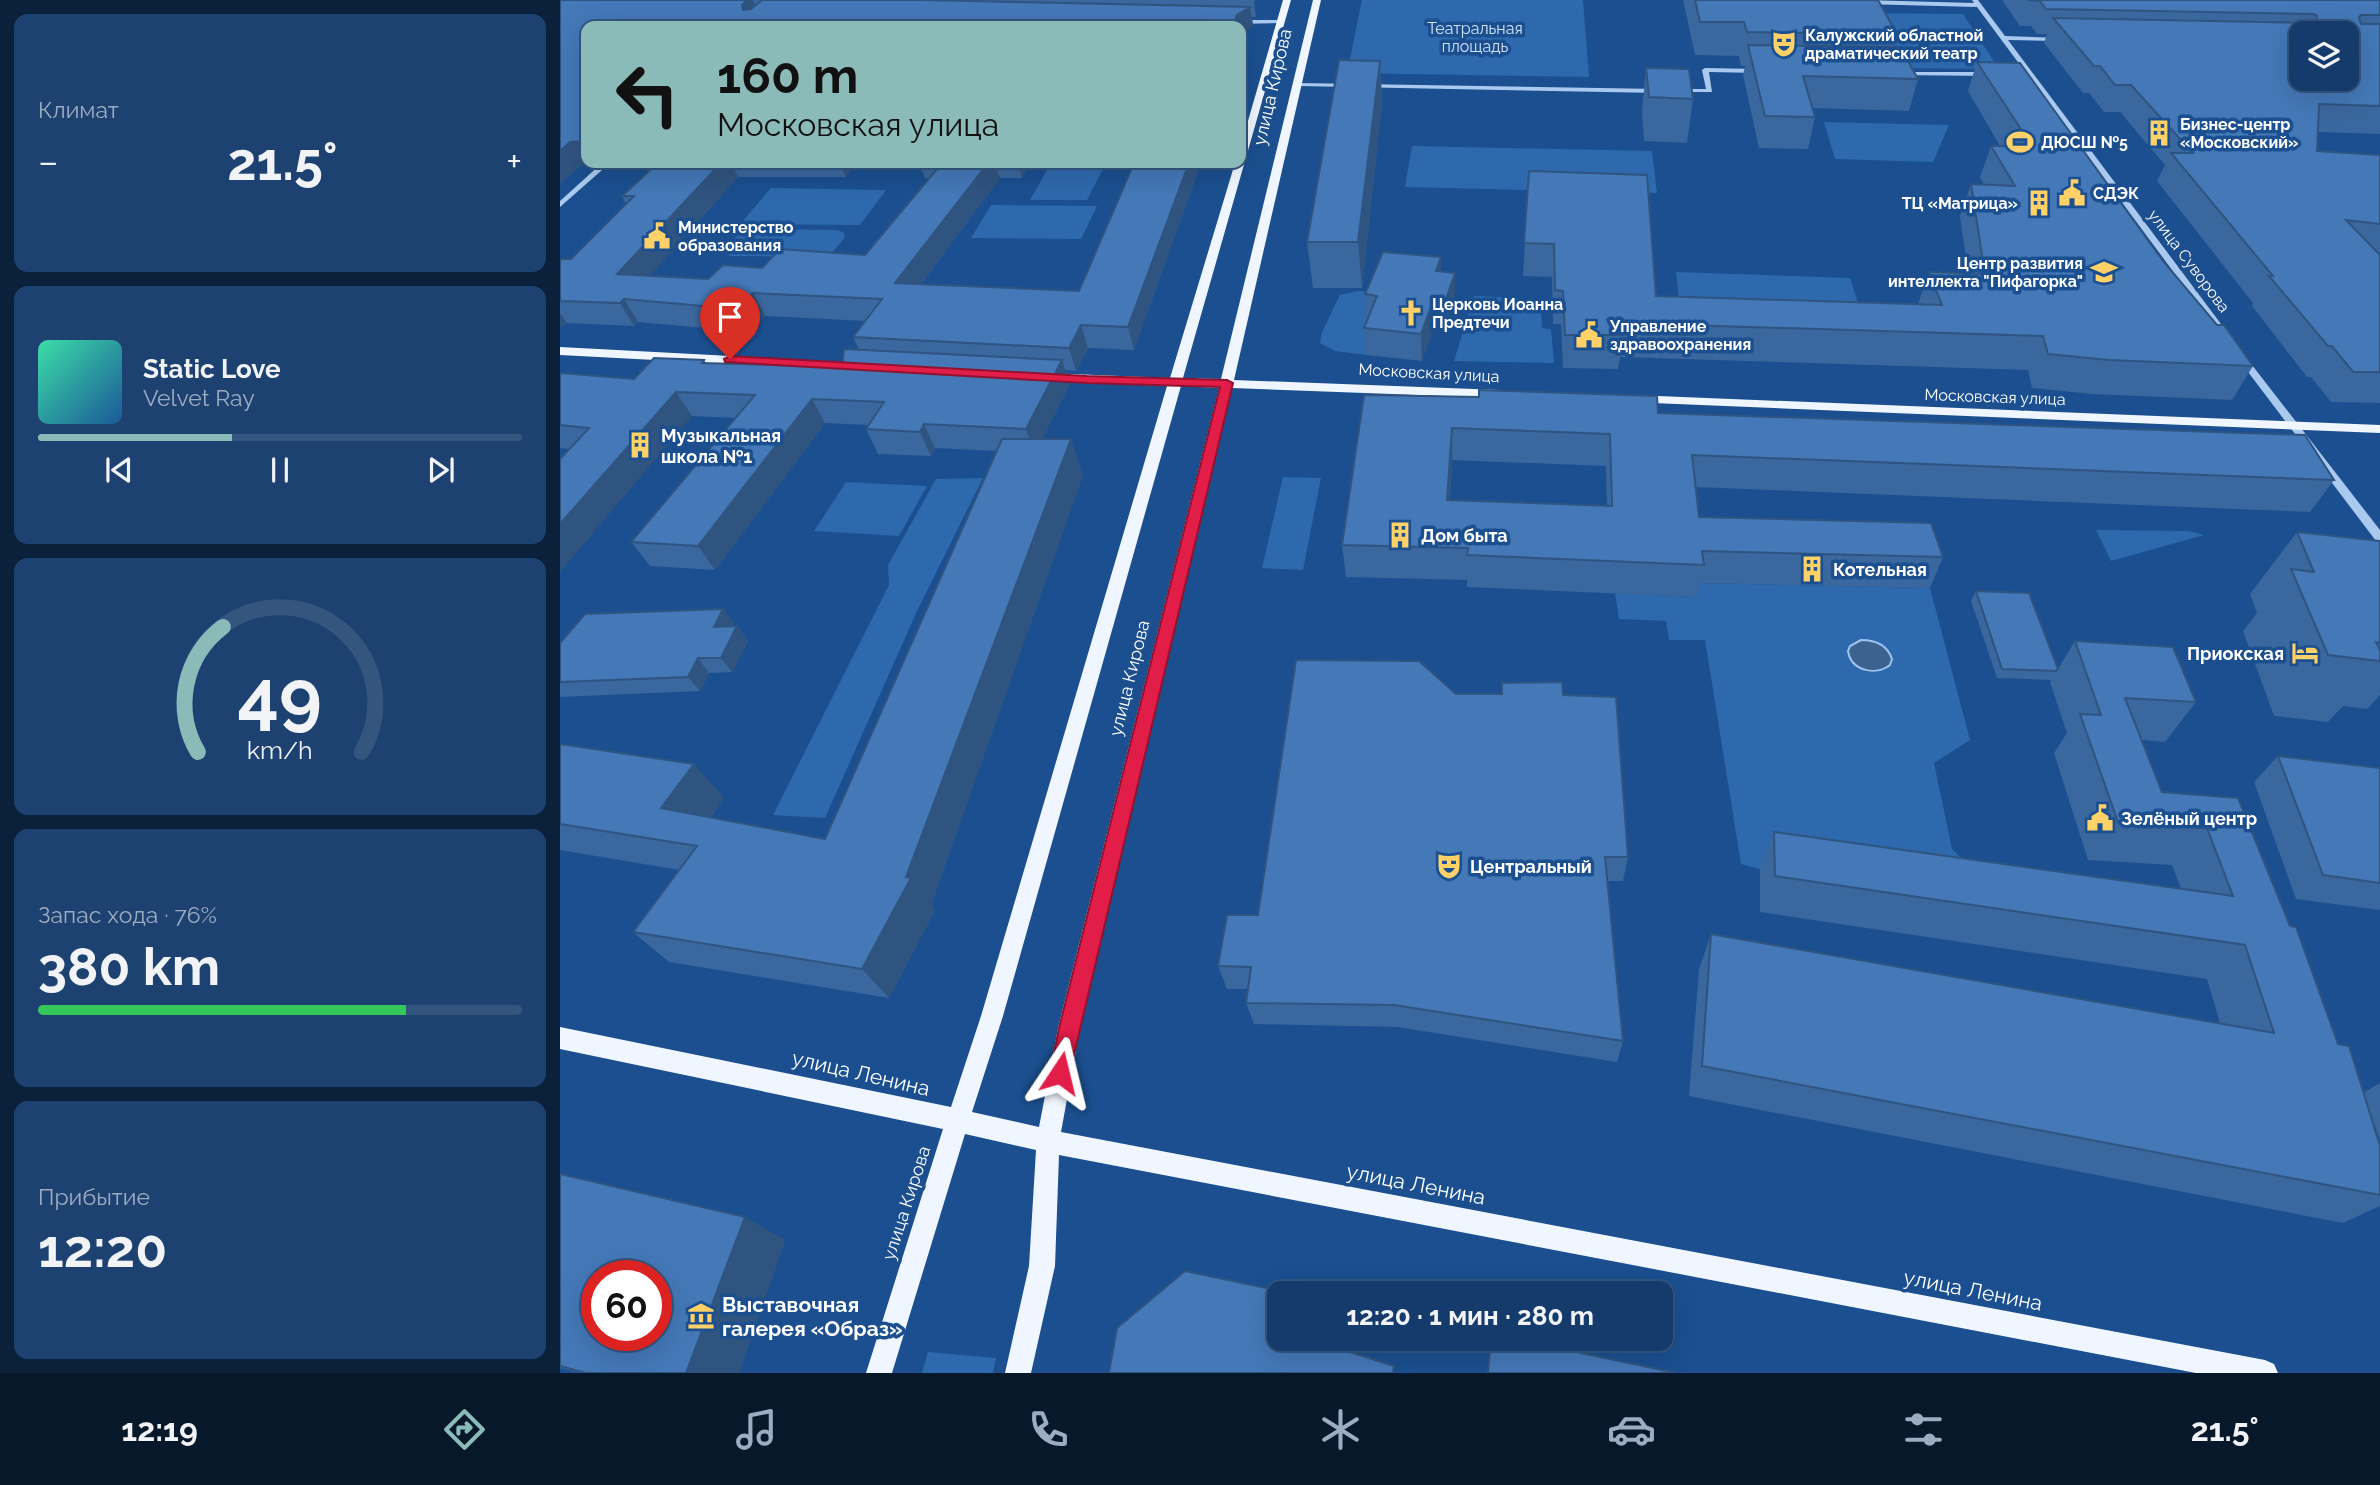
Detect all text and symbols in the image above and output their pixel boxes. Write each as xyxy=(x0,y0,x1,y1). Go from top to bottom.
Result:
park label: Театральная площадь xyxy=(1427,19,1523,56)
map controls xyxy=(2289,21,2359,91)
button: layers xyxy=(2289,21,2359,91)
place label: Калужский областной драматический театр xyxy=(1805,26,1983,63)
street label: улица Кирова xyxy=(1248,27,1296,147)
theatre icon: Калужский областной драматический театр xyxy=(1769,29,1799,59)
text: 160 m xyxy=(717,47,858,104)
icon: left xyxy=(602,49,693,140)
text: Климат xyxy=(38,96,119,123)
text: Московская улица xyxy=(717,106,999,143)
place label: Бизнес-центр «Московский» xyxy=(2180,115,2298,152)
building icon: Бизнес-центр «Московский» xyxy=(2144,118,2174,148)
sports icon: ДЮСШ №5 xyxy=(2005,127,2035,157)
text: 21.5° xyxy=(227,131,338,192)
place label: ДЮСШ №5 xyxy=(2041,133,2128,152)
text: − xyxy=(38,139,58,184)
text: + xyxy=(506,139,522,184)
public building icon: СДЭК xyxy=(2057,178,2087,208)
place label: СДЭК xyxy=(2093,184,2139,203)
building icon: ТЦ «Матрица» xyxy=(2024,188,2054,218)
place label: ТЦ «Матрица» xyxy=(1902,194,2018,213)
street label: улица Суворова xyxy=(2144,206,2234,316)
place label: Министерство образования xyxy=(678,218,794,255)
public building icon: Министерство образования xyxy=(642,221,672,251)
place label: Центр развития интеллекта "Пифагорка" xyxy=(1888,254,2083,291)
school or university icon: Центр развития интеллекта "Пифагорка" xyxy=(2089,257,2119,287)
pin xyxy=(700,287,760,359)
place label: Церковь Иоанна Предтечи xyxy=(1432,295,1563,332)
icon: arrive xyxy=(711,298,749,336)
church icon: Церковь Иоанна Предтечи xyxy=(1396,298,1426,328)
place label: Управление здравоохранения xyxy=(1609,317,1751,354)
public building icon: Управление здравоохранения xyxy=(1574,320,1604,350)
text: Static Love xyxy=(143,354,281,384)
street label: Московская улица xyxy=(1358,360,1500,386)
text: Velvet Ray xyxy=(143,384,255,411)
street label: Московская улица xyxy=(1924,385,2066,409)
place label: Музыкальная школа №1 xyxy=(661,425,781,467)
building icon: Музыкальная школа №1 xyxy=(625,430,655,460)
icon: previous xyxy=(100,451,138,489)
icon: pause xyxy=(261,451,299,489)
icon: next xyxy=(422,451,460,489)
building icon: Дом быта xyxy=(1385,520,1415,550)
place label: Дом быта xyxy=(1421,525,1508,546)
building icon: Котельная xyxy=(1797,554,1827,584)
place label: Котельная xyxy=(1833,559,1927,580)
street label: улица Кирова xyxy=(1104,618,1154,738)
hotel icon: Приокская xyxy=(2290,638,2320,668)
place label: Приокская xyxy=(2187,643,2284,664)
text: 49 xyxy=(238,655,322,740)
text: km/h xyxy=(247,735,313,765)
public building icon: Зелёный центр xyxy=(2085,803,2115,833)
place label: Зелёный центр xyxy=(2121,808,2257,829)
theatre icon: Центральный xyxy=(1434,851,1464,881)
place label: Центральный xyxy=(1470,856,1592,877)
text: Запас хода · 76% xyxy=(38,901,217,928)
text: 380 km xyxy=(38,936,220,997)
position arrow xyxy=(1023,1036,1097,1110)
street label: улица Ленина xyxy=(790,1045,932,1101)
street label: улица Кирова xyxy=(878,1143,934,1263)
street label: улица Ленина xyxy=(1345,1158,1487,1210)
text: Прибытие xyxy=(38,1183,150,1210)
text: 12:20 xyxy=(38,1218,167,1279)
speed limit sign: 60 xyxy=(581,1260,672,1351)
street label: улица Ленина xyxy=(1902,1264,2044,1316)
place label: Выставочная галерея «Образ» xyxy=(722,1292,903,1341)
museum icon: Выставочная галерея «Образ» xyxy=(686,1301,716,1331)
text: 12:20 · 1 мин · 280 m xyxy=(1346,1301,1594,1331)
icon: directions xyxy=(440,1405,489,1454)
icon: music xyxy=(732,1405,781,1454)
icon: phone xyxy=(1024,1405,1073,1454)
icon: climate xyxy=(1316,1405,1365,1454)
icon: car xyxy=(1607,1405,1656,1454)
icon: filters xyxy=(1899,1405,1948,1454)
text: 12:19 xyxy=(121,1411,198,1448)
text: 21.5° xyxy=(2191,1411,2259,1448)

